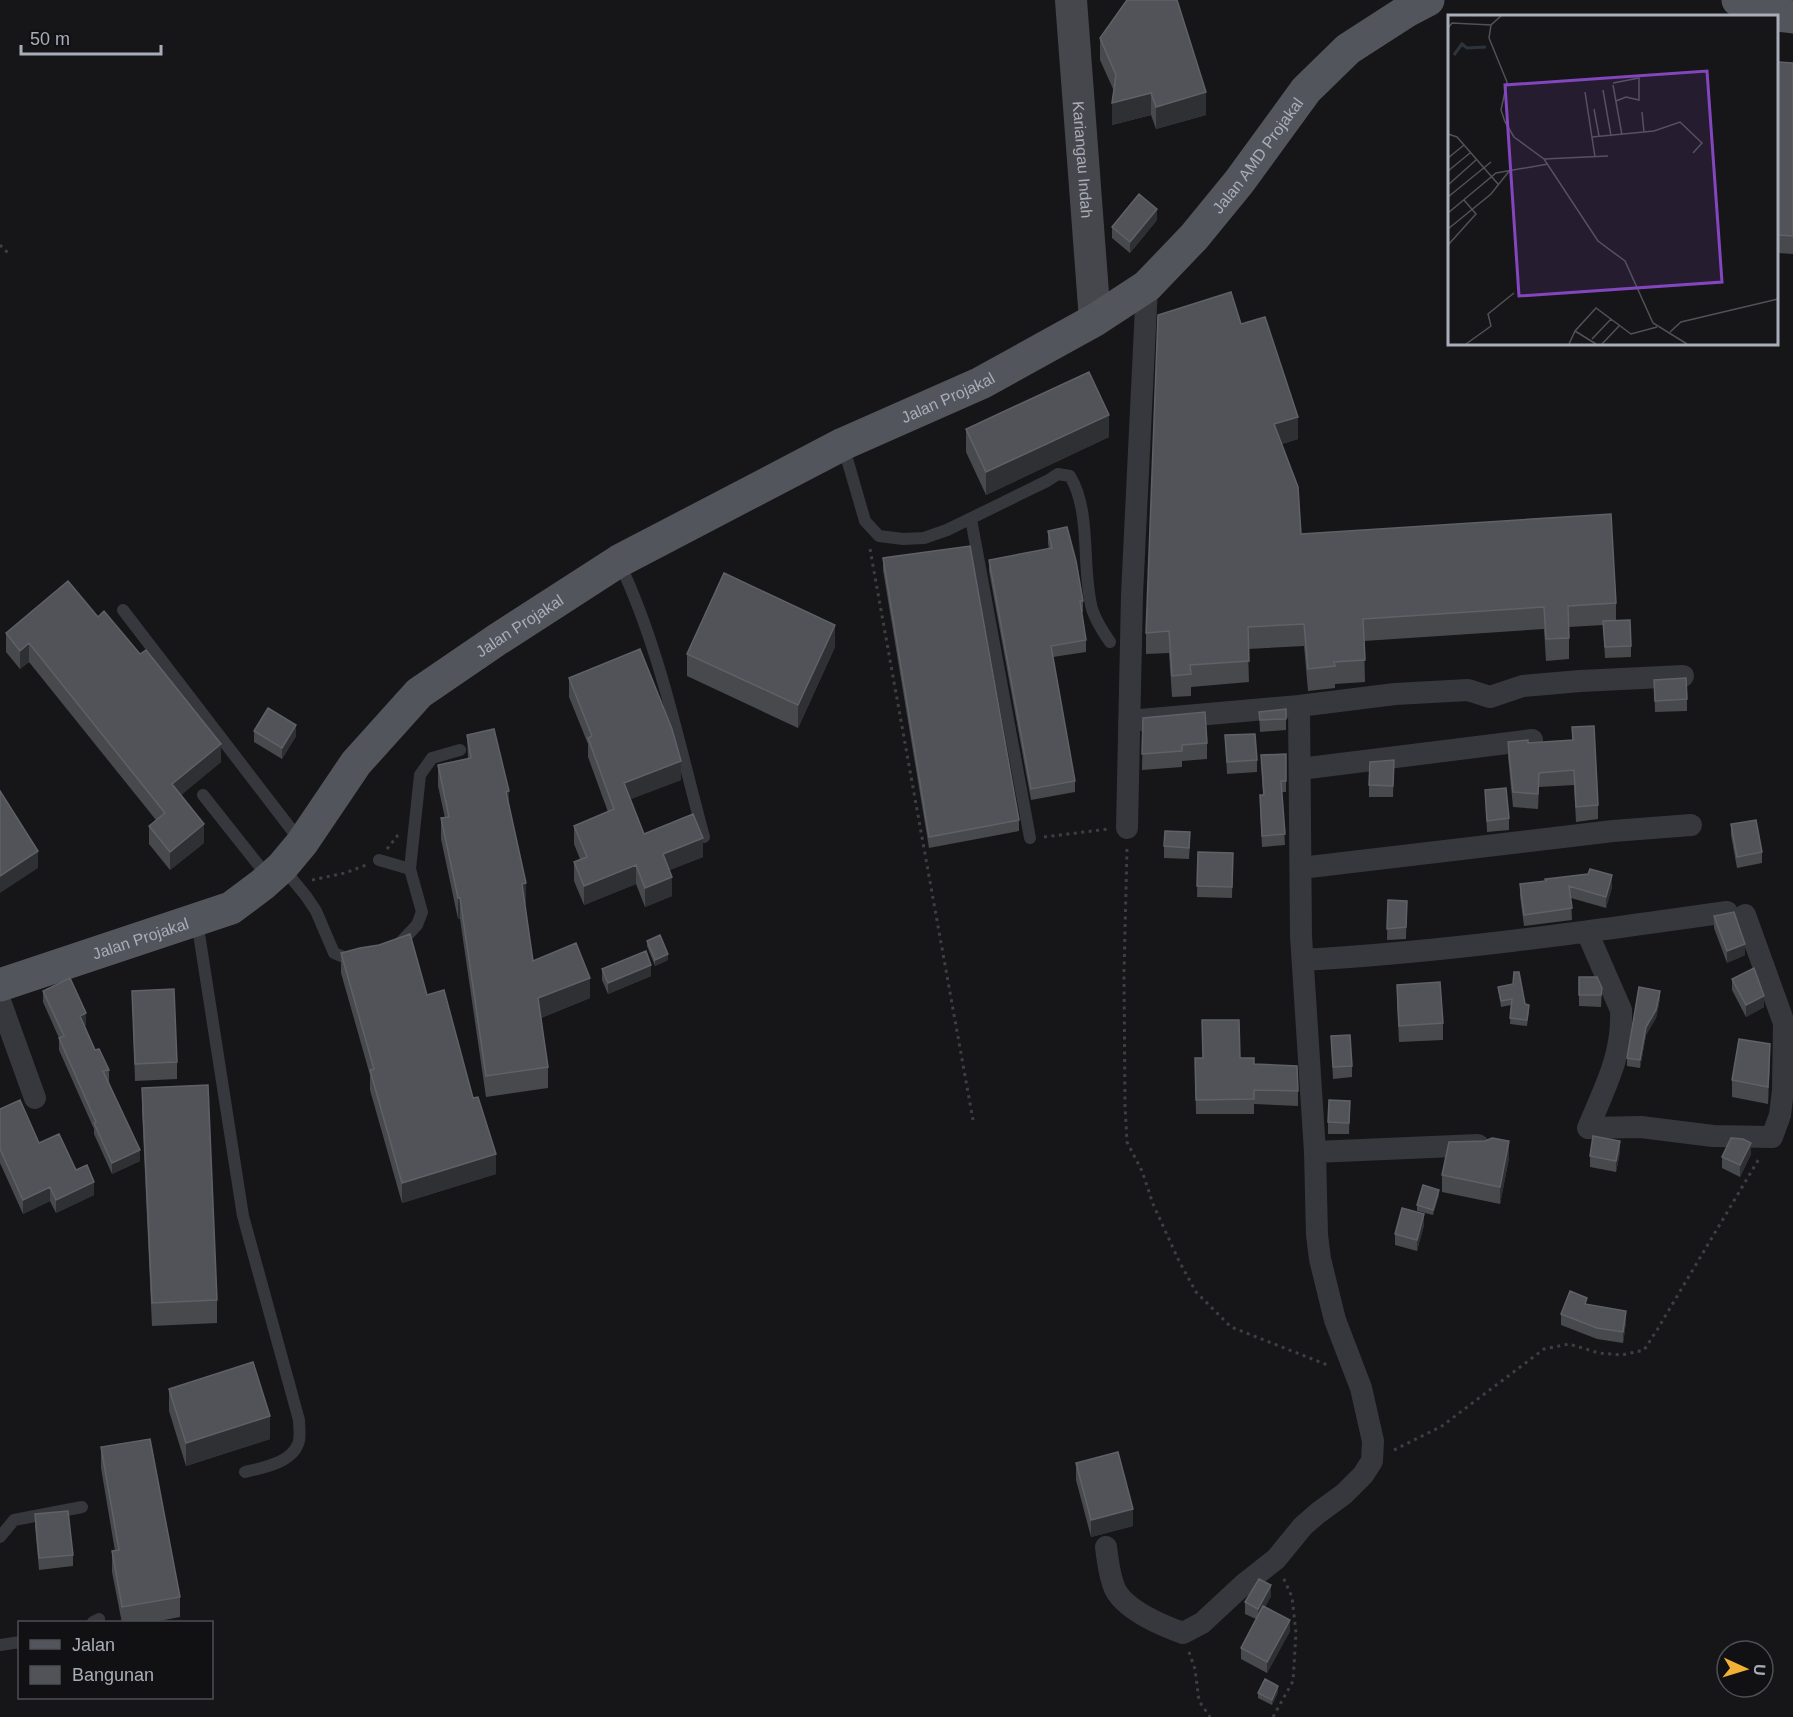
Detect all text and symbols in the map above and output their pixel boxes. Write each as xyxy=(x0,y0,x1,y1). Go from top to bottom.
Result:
inset map xyxy=(1448,15,1778,345)
scale bar xyxy=(21,18,160,56)
text: 50 m xyxy=(30,29,70,49)
street label: Jalan AMD Projakal xyxy=(1209,94,1306,216)
street label: Kariangau Indah xyxy=(1070,100,1096,219)
street label: Jalan Projakal xyxy=(898,369,997,426)
street label: Jalan Projakal xyxy=(473,591,566,660)
street label: Jalan Projakal xyxy=(90,914,191,962)
legend xyxy=(18,1621,213,1699)
text: Jalan xyxy=(72,1635,115,1655)
north arrow xyxy=(1715,1639,1775,1699)
text: U xyxy=(1751,1664,1768,1676)
text: Bangunan xyxy=(72,1665,154,1685)

